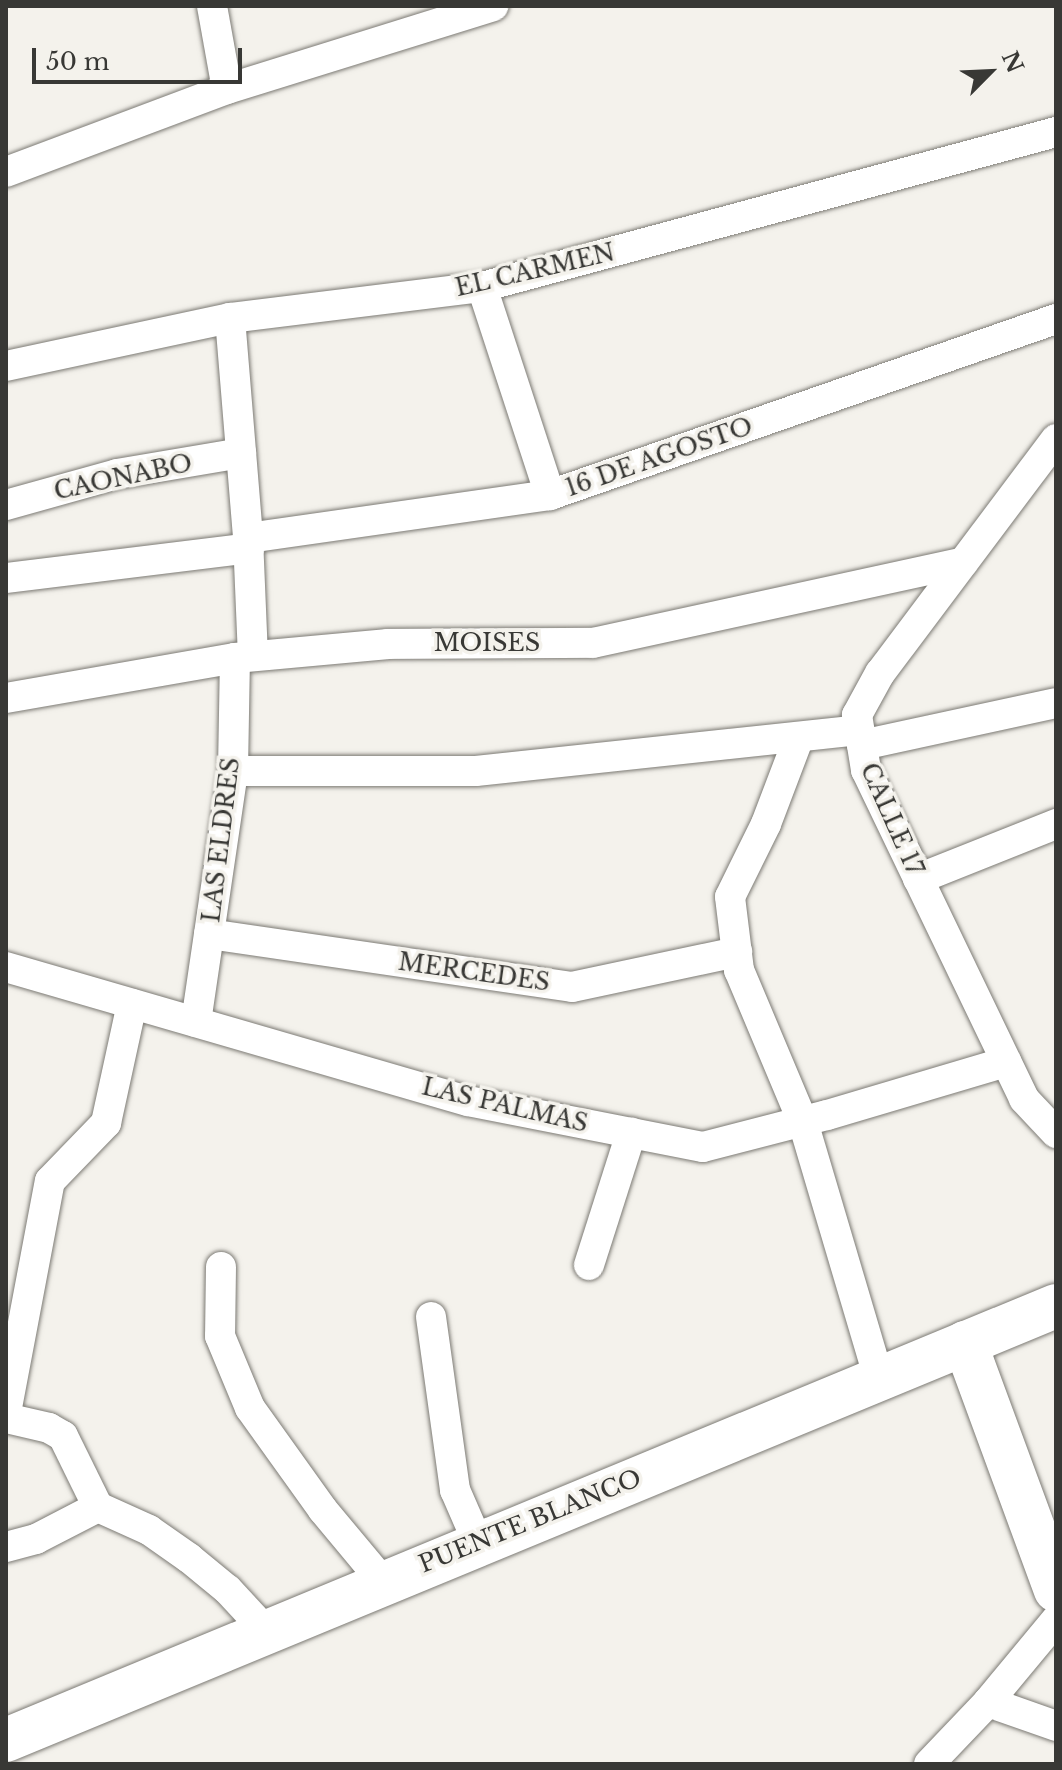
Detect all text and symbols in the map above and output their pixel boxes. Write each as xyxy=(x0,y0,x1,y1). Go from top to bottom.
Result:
scale bar xyxy=(36,32,246,82)
north arrow xyxy=(950,32,1030,112)
text: 50 m xyxy=(46,47,109,76)
text: N xyxy=(996,47,1029,77)
street label: EL CARMEN xyxy=(452,238,618,302)
street label: 16 DE AGOSTO xyxy=(561,411,757,503)
street label: CAONABO xyxy=(51,448,195,506)
street label: MOISES xyxy=(434,629,540,657)
street label: LAS ELDRES xyxy=(197,756,245,924)
street label: CALLE 17 xyxy=(854,758,930,880)
street label: MERCEDES xyxy=(396,947,552,997)
street label: LAS PALMAS xyxy=(419,1072,591,1138)
street label: PUENTE BLANCO xyxy=(415,1463,645,1579)

